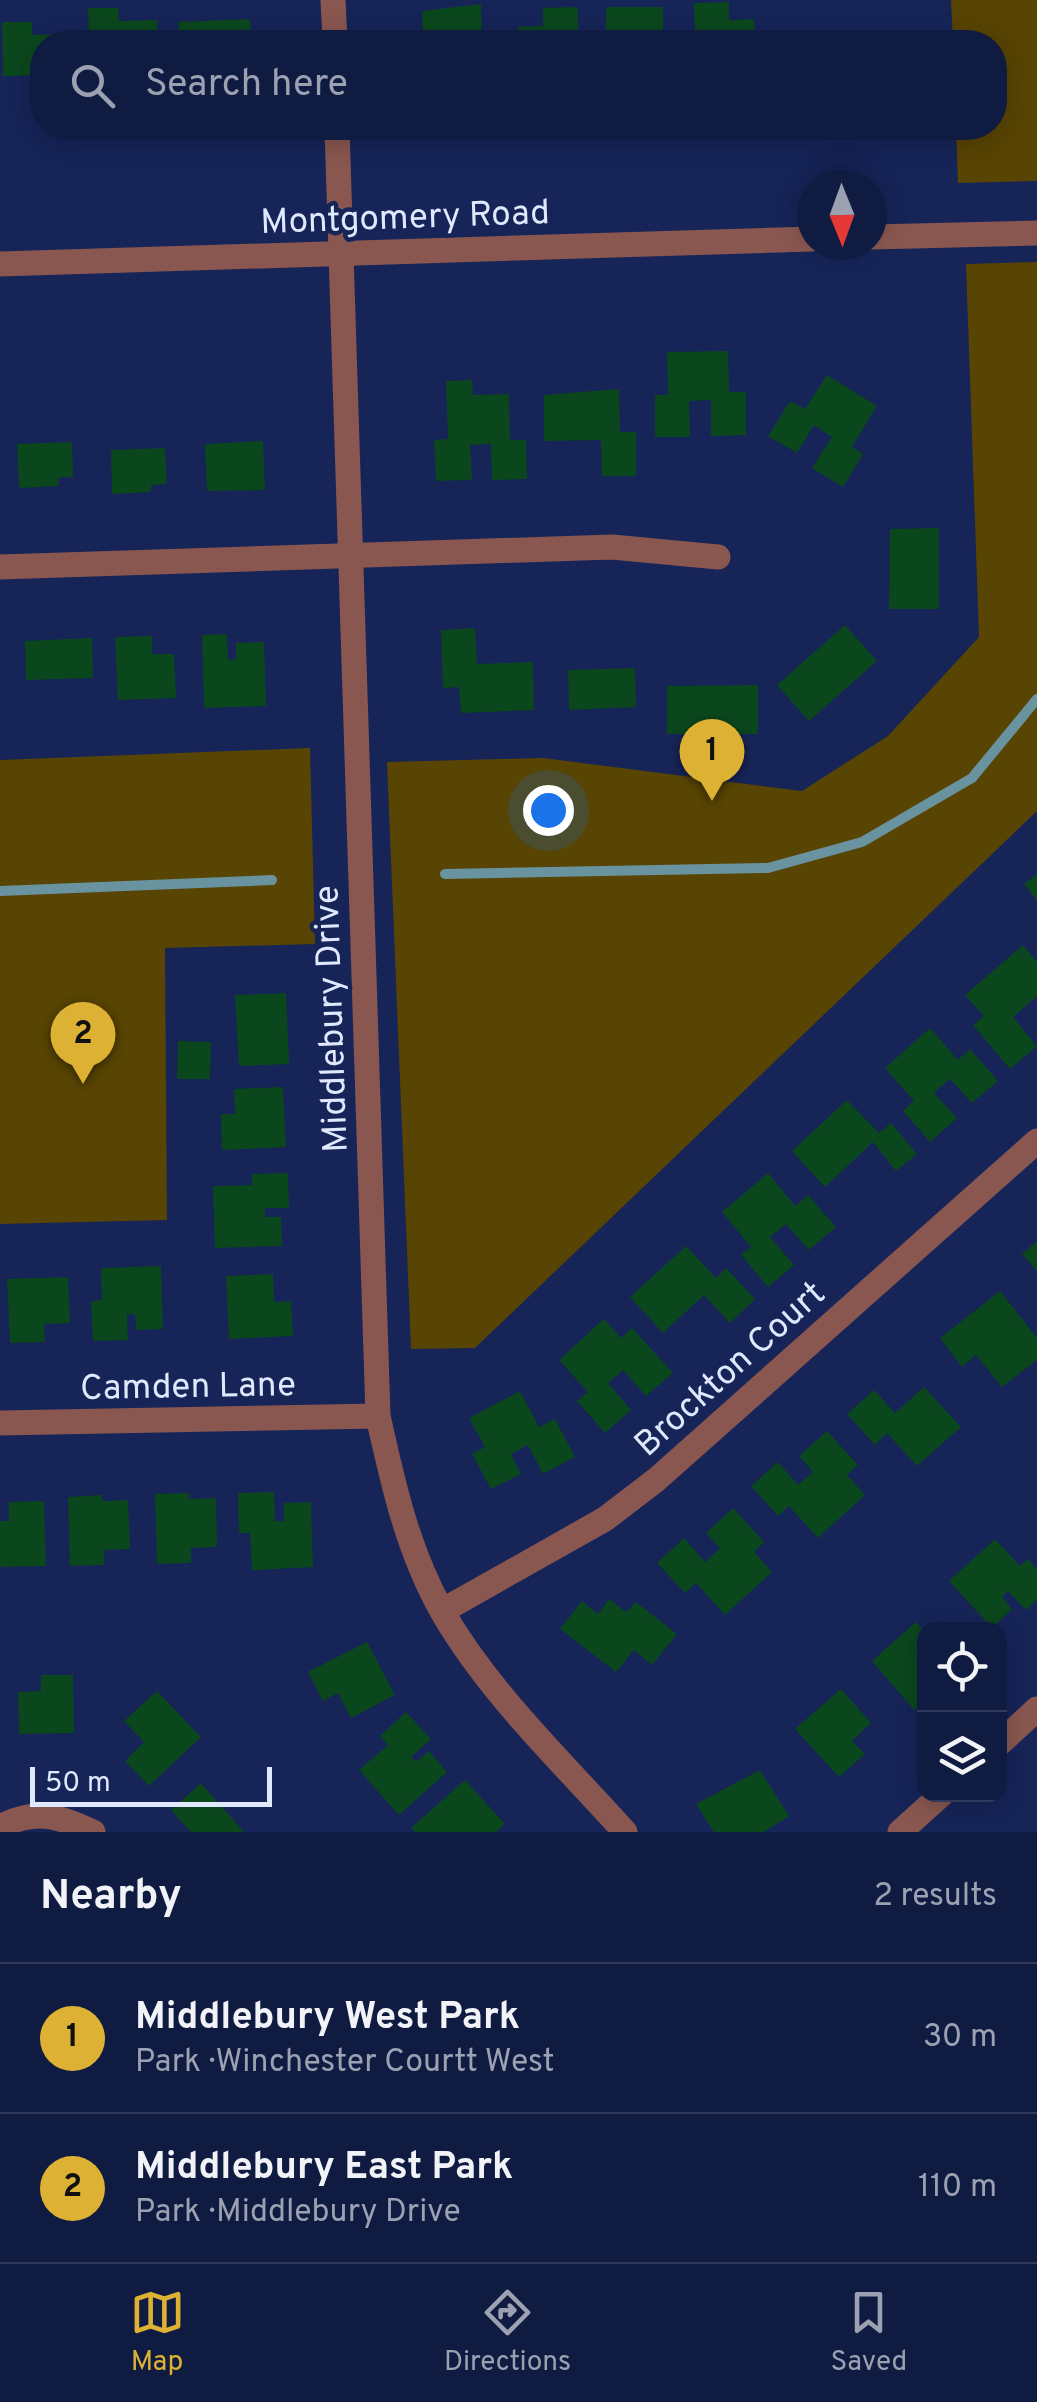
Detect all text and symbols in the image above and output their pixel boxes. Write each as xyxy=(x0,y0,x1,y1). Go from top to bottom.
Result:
search box xyxy=(30,30,1007,140)
icon: search xyxy=(65,58,120,113)
text: Search here xyxy=(145,61,348,110)
north arrow xyxy=(797,170,887,260)
street label: Montgomery Road xyxy=(260,192,551,246)
pin: 1 xyxy=(680,718,744,801)
your location xyxy=(523,785,574,836)
street label: Middlebury Drive xyxy=(306,884,360,1153)
pin: 2 xyxy=(51,1002,116,1084)
street label: Brockton Court xyxy=(627,1273,835,1467)
street label: Camden Lane xyxy=(80,1364,296,1412)
map controls xyxy=(917,1622,1007,1802)
button: locate xyxy=(917,1622,1007,1712)
button: layers xyxy=(917,1712,1007,1802)
scale bar xyxy=(30,1762,272,1806)
text: 50 m xyxy=(45,1766,111,1802)
text: Nearby xyxy=(40,1871,182,1924)
text: 2 results xyxy=(873,1877,997,1917)
text: Middlebury West Park xyxy=(135,1994,520,2043)
text: 1 xyxy=(66,2018,79,2058)
text: 30 m xyxy=(923,2018,997,2058)
text: Park · Winchester Courtt West xyxy=(135,2043,555,2083)
text: Middlebury East Park xyxy=(135,2144,513,2193)
text: 2 xyxy=(63,2168,82,2208)
text: 110 m xyxy=(918,2168,997,2208)
text: Park · Middlebury Drive xyxy=(135,2193,461,2233)
tab: Map xyxy=(130,2285,185,2381)
tab: Directions xyxy=(444,2285,571,2381)
tab: Saved xyxy=(830,2285,907,2381)

